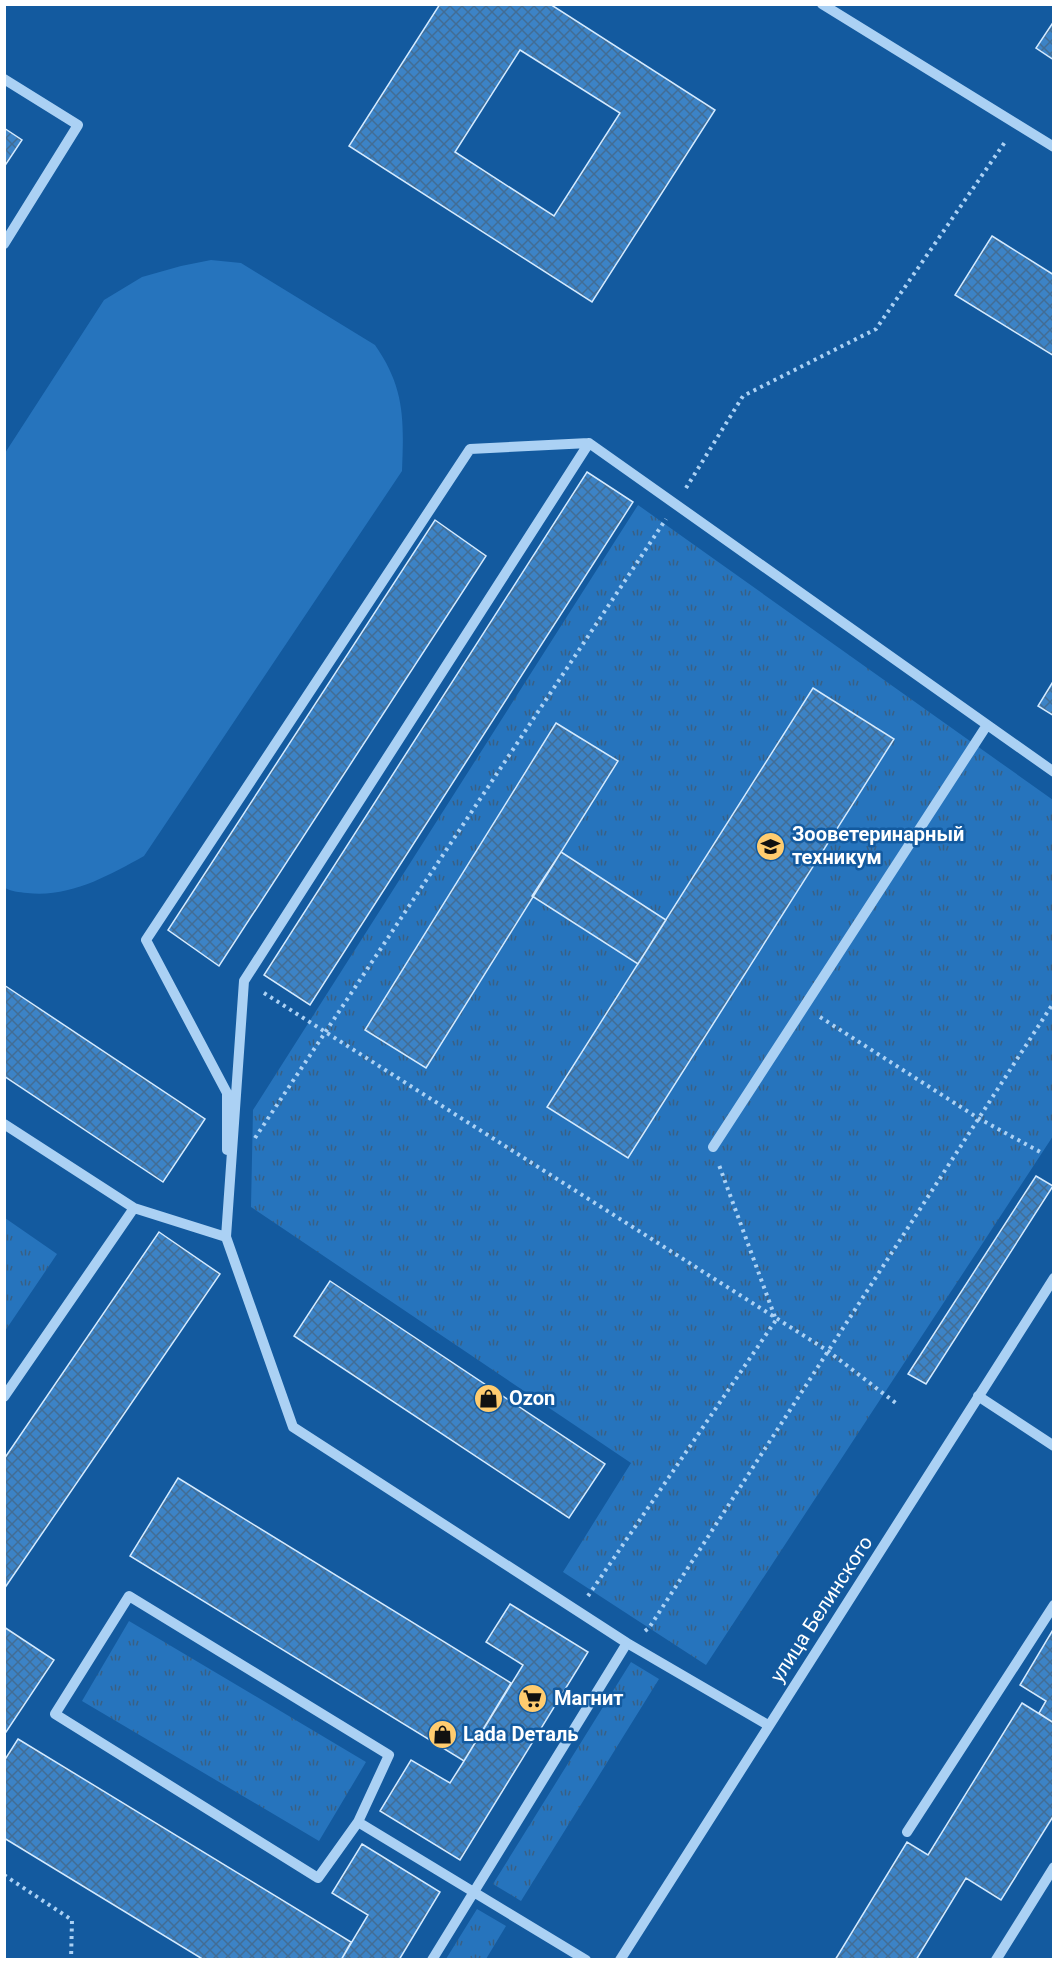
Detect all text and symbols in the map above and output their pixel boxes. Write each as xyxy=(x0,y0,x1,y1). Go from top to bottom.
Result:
place label: Зооветеринарный техникум xyxy=(792,822,964,869)
school or university icon: Зооветеринарный техникум xyxy=(755,830,787,862)
shop icon: Ozon xyxy=(472,1382,504,1414)
place label: Ozon xyxy=(509,1386,555,1410)
street label: улица Белинского xyxy=(765,1531,877,1687)
supermarket icon: Магнит xyxy=(517,1682,549,1714)
place label: Магнит xyxy=(554,1686,623,1710)
shop icon: Lada Dеталь xyxy=(426,1718,458,1750)
place label: Lada Dеталь xyxy=(463,1722,578,1746)

